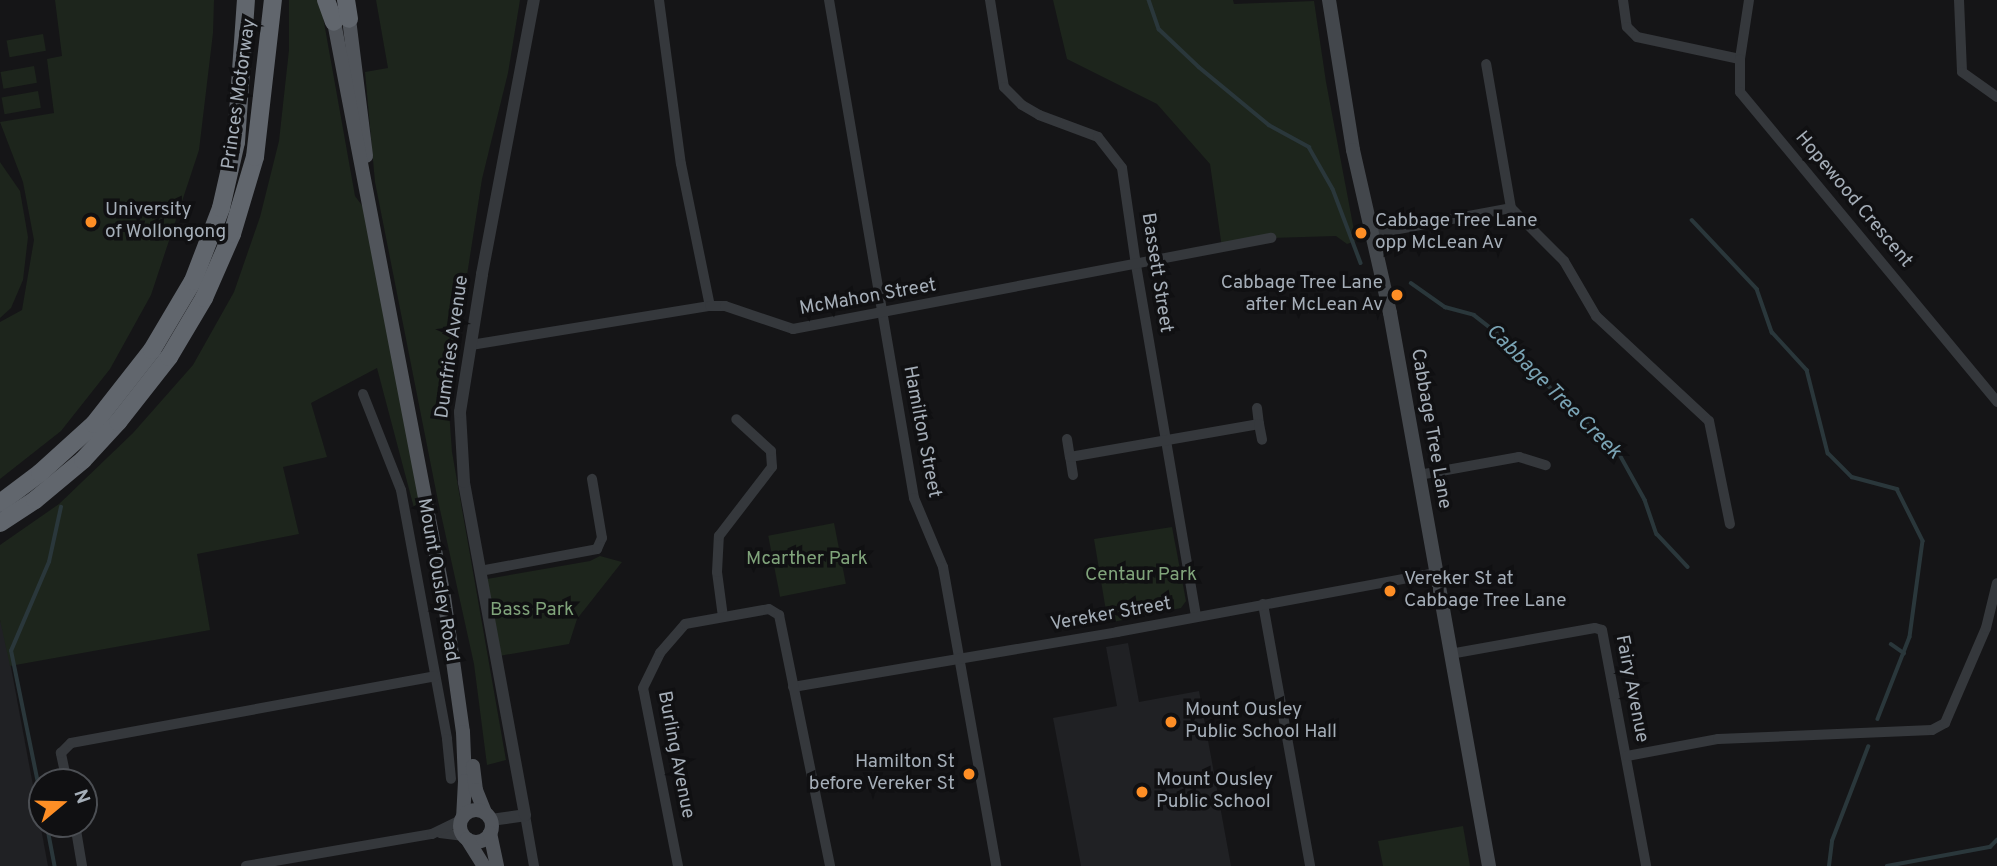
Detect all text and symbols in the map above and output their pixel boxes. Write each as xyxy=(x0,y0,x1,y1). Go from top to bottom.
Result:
street label: Princes Motorway xyxy=(218,17,262,171)
street label: Hopewood Crescent xyxy=(1789,127,1917,273)
place label: University of Wollongong xyxy=(105,200,227,244)
street label: Bassett Street xyxy=(1135,211,1177,335)
place label: Cabbage Tree Lane opp McLean Av xyxy=(1375,211,1538,255)
marker: University of Wollongong xyxy=(83,214,99,230)
marker: Cabbage Tree Lane opp McLean Av xyxy=(1353,225,1369,241)
street label: Dumfries Avenue xyxy=(432,273,474,421)
place label: Cabbage Tree Lane after McLean Av xyxy=(1220,273,1383,317)
street label: McMahon Street xyxy=(798,275,938,321)
marker: Cabbage Tree Lane after McLean Av xyxy=(1389,287,1405,303)
water label: Cabbage Tree Creek xyxy=(1480,319,1626,465)
street label: Cabbage Tree Lane xyxy=(1405,347,1455,511)
street label: Hamilton Street xyxy=(897,364,945,500)
street label: Mount Ousley Road xyxy=(411,496,463,664)
park label: Mcarther Park xyxy=(746,549,868,571)
park label: Centaur Park xyxy=(1085,565,1197,587)
place label: Vereker St at Cabbage Tree Lane xyxy=(1404,569,1567,613)
marker: Vereker St at Cabbage Tree Lane xyxy=(1382,583,1398,599)
street label: Vereker Street xyxy=(1049,593,1173,637)
park label: Bass Park xyxy=(490,600,574,622)
street label: Fairy Avenue xyxy=(1609,633,1653,745)
street label: Burling Avenue xyxy=(651,689,699,821)
place label: Mount Ousley Public School Hall xyxy=(1185,700,1337,744)
marker: Mount Ousley Public School Hall xyxy=(1163,714,1179,730)
place label: Hamilton St before Vereker St xyxy=(808,752,955,796)
marker: Hamilton St before Vereker St xyxy=(961,766,977,782)
north arrow xyxy=(28,768,98,838)
place label: Mount Ousley Public School xyxy=(1156,770,1273,814)
marker: Mount Ousley Public School xyxy=(1134,784,1150,800)
text: N xyxy=(67,786,95,807)

